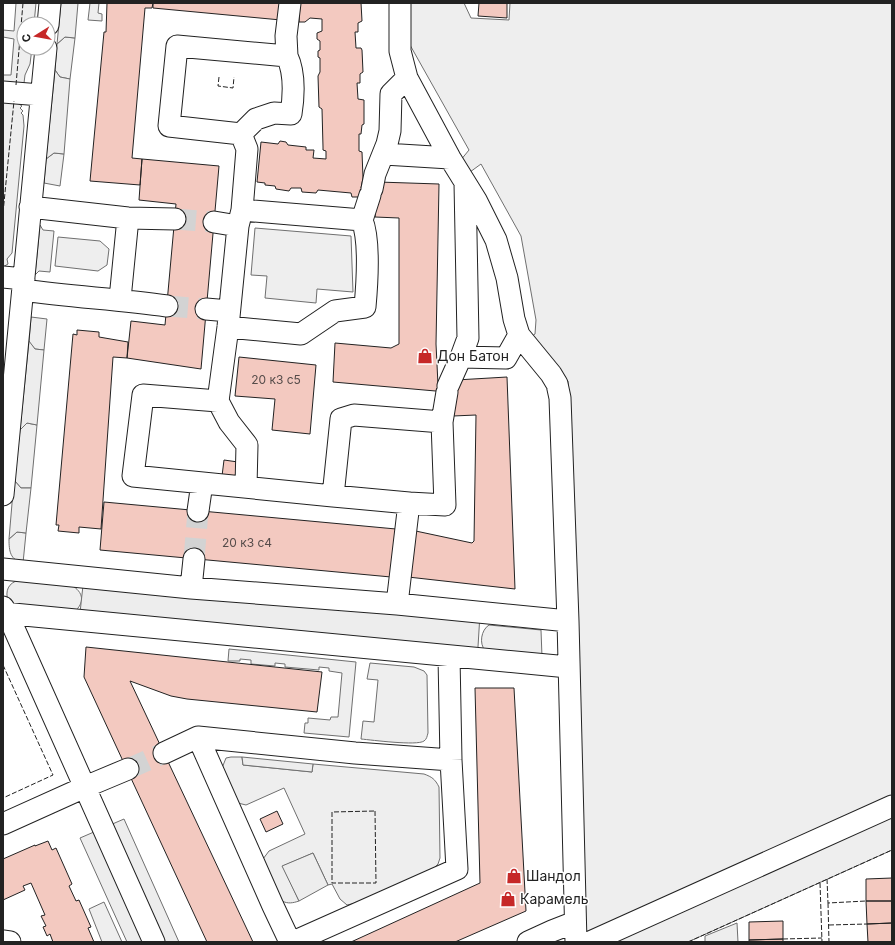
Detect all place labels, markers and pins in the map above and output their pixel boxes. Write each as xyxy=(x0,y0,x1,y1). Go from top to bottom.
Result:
shop icon: Дон Батон xyxy=(416,347,434,365)
place label: Дон Батон xyxy=(437,347,509,364)
shop icon: Шандол xyxy=(505,867,523,885)
place label: Шандол xyxy=(526,867,581,884)
shop icon: Карамель xyxy=(499,890,517,908)
place label: Карамель xyxy=(520,890,589,907)

